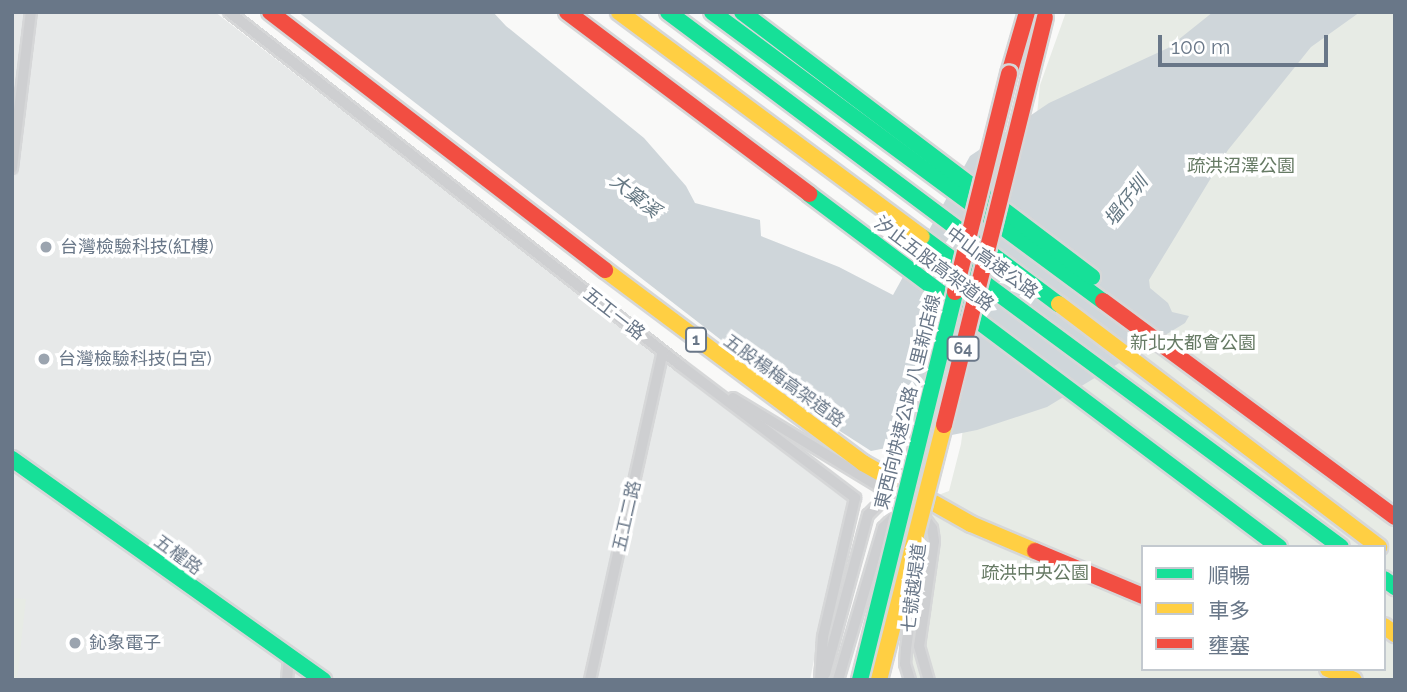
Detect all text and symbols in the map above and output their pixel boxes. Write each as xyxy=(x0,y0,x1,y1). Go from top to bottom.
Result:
scale bar xyxy=(1162,21,1332,65)
text: 100 m xyxy=(1171,34,1230,59)
park label: 疏洪沼澤公園 xyxy=(1187,155,1295,177)
water label: 大窠溪 xyxy=(606,169,664,223)
water label: 塭仔圳 xyxy=(1099,172,1153,230)
street label: 汐止五股高架道路 xyxy=(870,212,998,316)
street label: 中山高速公路 xyxy=(942,223,1042,303)
place label: 台灣檢驗科技(紅樓) xyxy=(60,236,214,258)
marker: 台灣檢驗科技(紅樓) xyxy=(38,239,54,255)
street label: 五工一路 xyxy=(579,283,649,345)
street label: 東西向快速公路 八里新店線 xyxy=(871,292,945,512)
road number: 1 xyxy=(684,328,708,352)
street label: 五股楊梅高架道路 xyxy=(719,330,849,432)
park label: 新北大都會公園 xyxy=(1130,332,1256,354)
road number: 64 xyxy=(946,336,981,362)
place label: 台灣檢驗科技(白宮) xyxy=(58,348,212,370)
marker: 台灣檢驗科技(白宮) xyxy=(36,351,52,367)
street label: 五工二路 xyxy=(608,478,646,554)
street label: 五權路 xyxy=(150,530,206,580)
street label: 七號越堤道 xyxy=(898,542,930,634)
legend xyxy=(1141,545,1386,671)
park label: 疏洪中央公園 xyxy=(981,562,1089,584)
text: 順暢 xyxy=(1208,563,1250,588)
text: 車多 xyxy=(1208,598,1250,623)
place label: 鈊象電子 xyxy=(89,632,161,654)
text: 壅塞 xyxy=(1208,633,1250,658)
marker: 鈊象電子 xyxy=(67,635,83,651)

